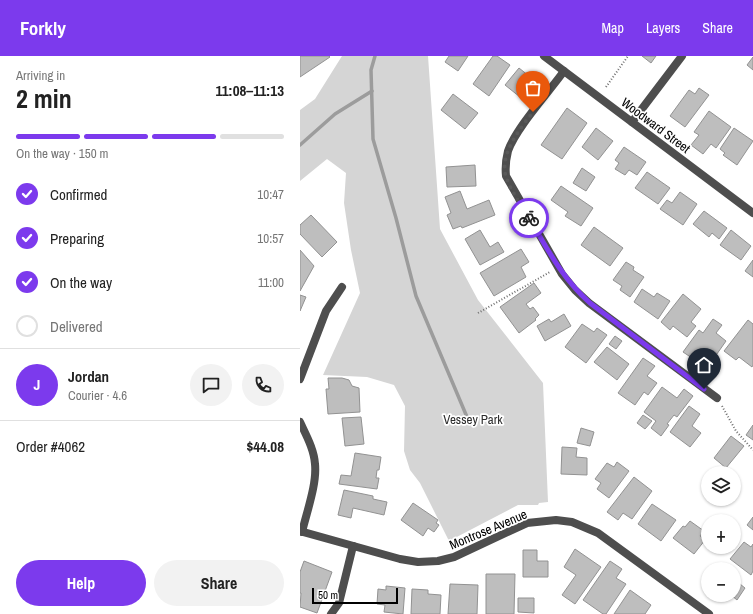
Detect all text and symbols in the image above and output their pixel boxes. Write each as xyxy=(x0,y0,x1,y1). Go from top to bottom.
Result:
text: Forkly xyxy=(20,15,66,41)
text: Map xyxy=(602,19,624,37)
text: Layers xyxy=(646,19,680,37)
text: Share xyxy=(702,19,733,37)
text: Arriving in xyxy=(16,67,65,84)
pin xyxy=(516,71,550,112)
icon: bag xyxy=(522,77,544,99)
text: 11:08–11:13 xyxy=(216,80,284,101)
text: 2 min xyxy=(16,81,72,116)
street label: Woodward Street xyxy=(618,94,694,157)
text: On the way · 150 m xyxy=(16,145,108,162)
icon: check xyxy=(16,183,38,205)
text: Confirmed xyxy=(50,184,107,205)
text: 10:47 xyxy=(257,186,284,203)
courier xyxy=(509,198,549,238)
icon: bike xyxy=(518,207,540,229)
icon: check xyxy=(16,227,38,249)
text: Preparing xyxy=(50,228,104,249)
text: 10:57 xyxy=(257,230,284,247)
icon: check xyxy=(16,271,38,293)
text: On the way xyxy=(50,272,112,293)
text: 11:00 xyxy=(258,274,284,291)
text: Delivered xyxy=(50,316,103,337)
pin xyxy=(687,348,721,389)
icon: home xyxy=(693,354,715,376)
button: chat xyxy=(190,364,232,406)
button: phone xyxy=(242,364,284,406)
text: Jordan xyxy=(68,366,109,387)
text: J xyxy=(34,374,40,395)
text: Courier · 4.6 xyxy=(68,387,127,404)
park label: Vessey Park xyxy=(443,411,503,428)
text: Order #4062 xyxy=(16,436,85,457)
text: $44.08 xyxy=(246,436,284,457)
map controls xyxy=(701,466,741,602)
button: layers xyxy=(701,466,741,506)
street label: Montrose Avenue xyxy=(447,505,530,553)
button: + xyxy=(701,514,741,554)
button: Help xyxy=(16,560,146,606)
button: Share xyxy=(154,560,284,606)
button: − xyxy=(701,562,741,602)
scale bar xyxy=(312,586,398,605)
text: 50 m xyxy=(318,588,338,602)

